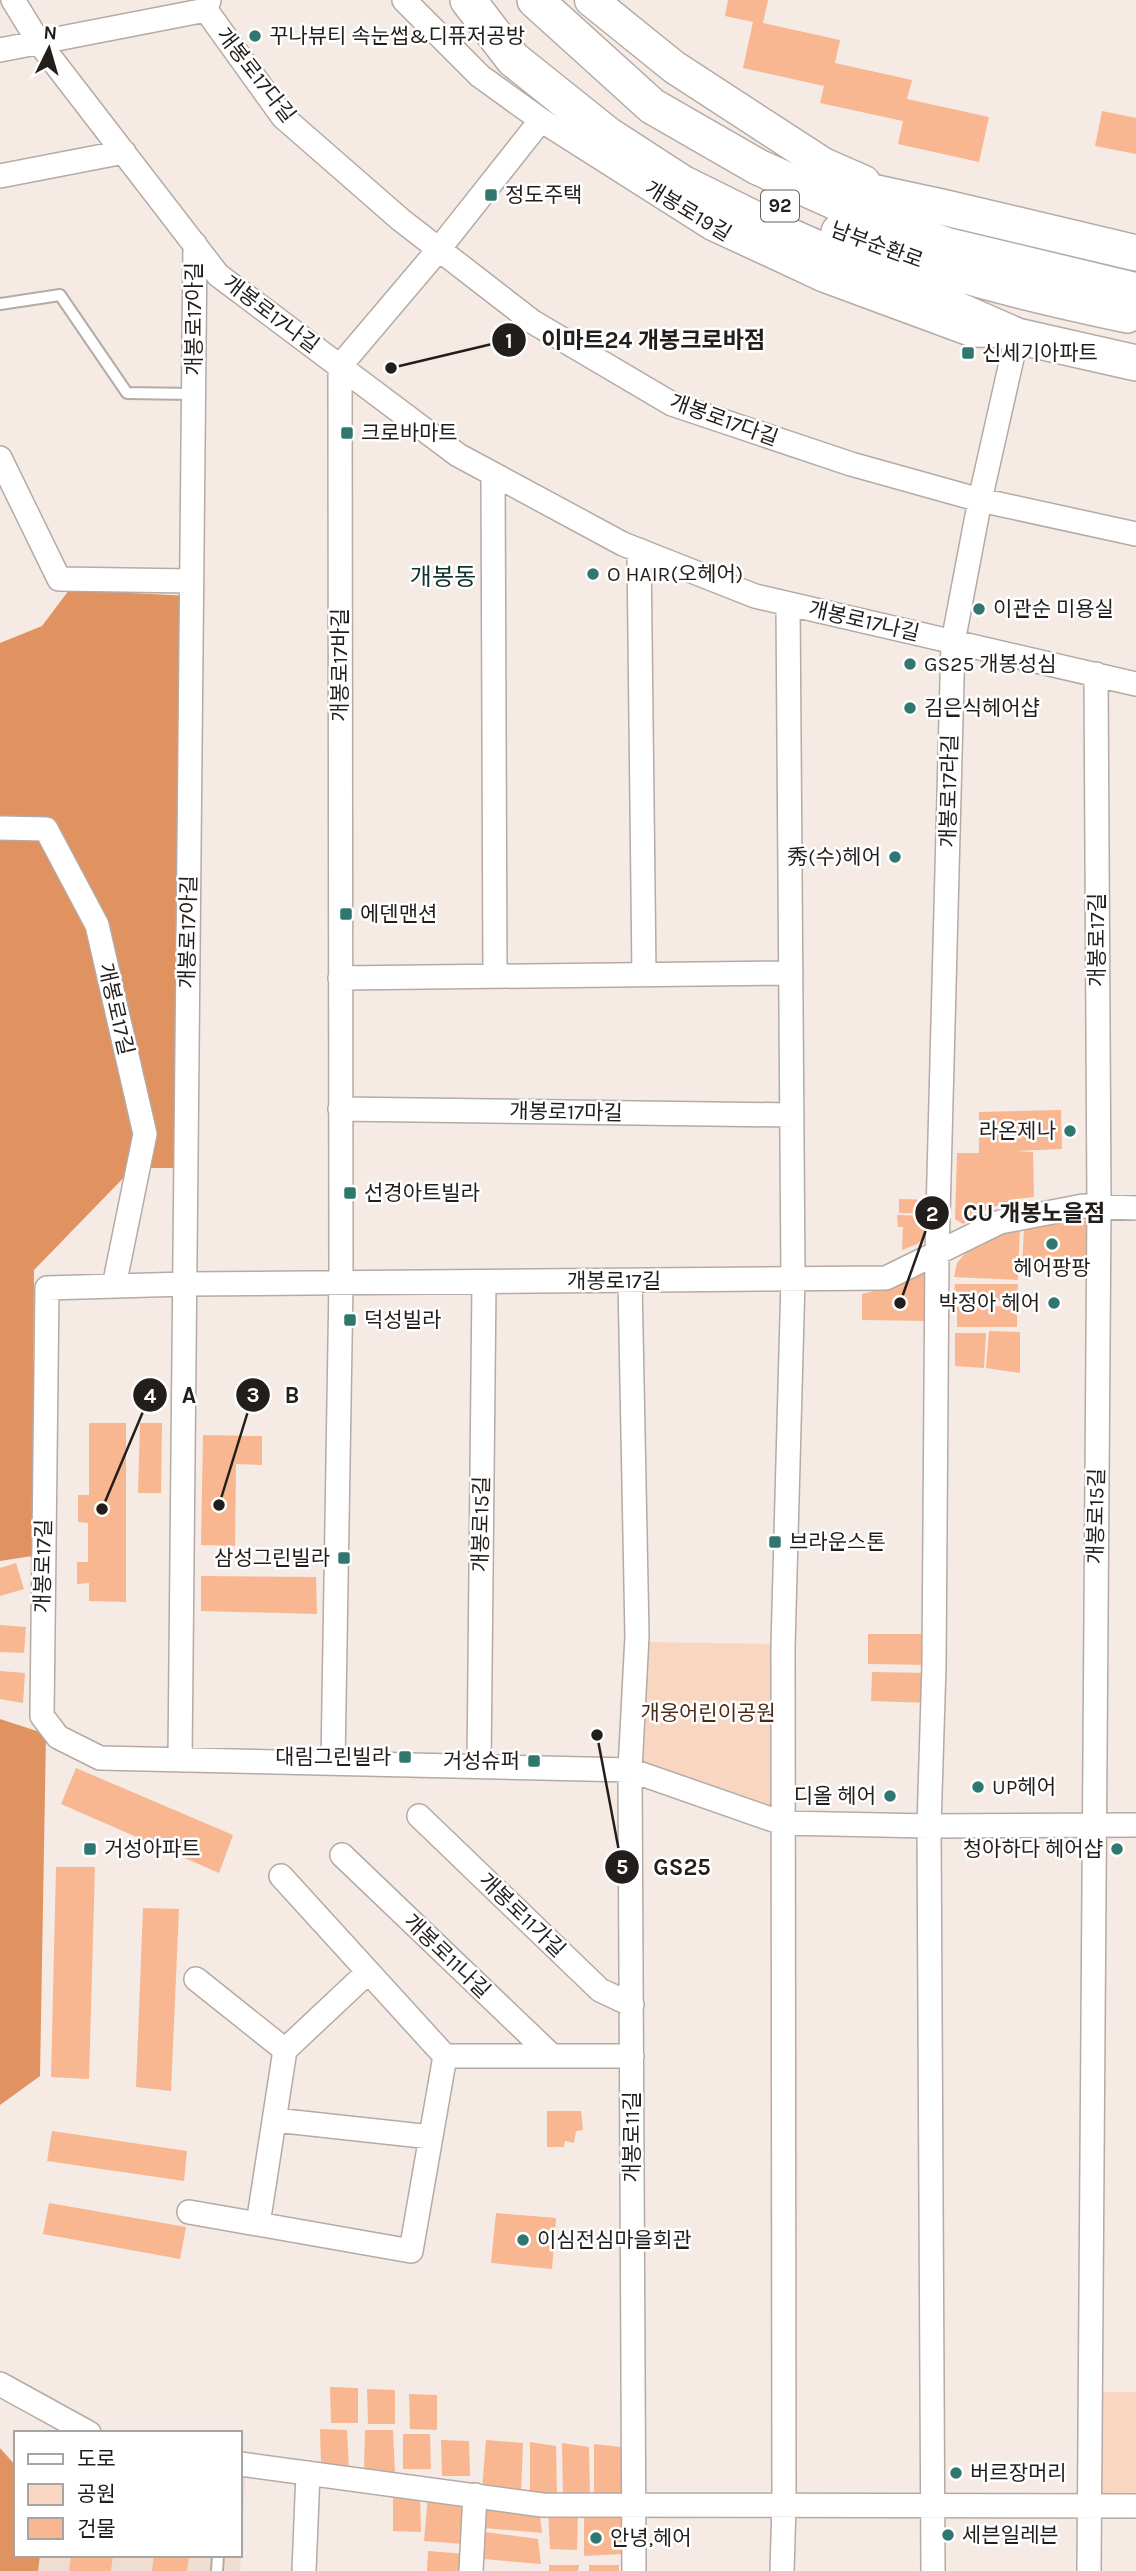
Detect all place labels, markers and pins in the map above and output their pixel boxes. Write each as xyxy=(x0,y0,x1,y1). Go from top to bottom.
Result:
place label: 꾸나뷰티 속눈썹&디퓨저공방 xyxy=(269,24,525,48)
marker: 꾸나뷰티 속눈썹&디퓨저공방 xyxy=(247,28,263,44)
place label: 정도주택 xyxy=(505,183,582,207)
marker: 정도주택 xyxy=(483,187,499,203)
callout: 이마트24 개봉크로바점 xyxy=(492,318,779,362)
place label: 신세기아파트 xyxy=(982,341,1098,365)
marker: 신세기아파트 xyxy=(960,345,976,361)
place label: 크로바마트 xyxy=(361,421,458,445)
marker: 크로바마트 xyxy=(339,425,355,441)
place label: O HAIR(오헤어) xyxy=(607,562,743,586)
marker: O HAIR(오헤어) xyxy=(585,566,601,582)
place label: 이관순 미용실 xyxy=(993,597,1114,621)
marker: 이관순 미용실 xyxy=(971,601,987,617)
place label: GS25 개봉성심 xyxy=(924,652,1057,676)
marker: GS25 개봉성심 xyxy=(902,656,918,672)
place label: 김은식헤어샵 xyxy=(924,696,1040,720)
marker: 김은식헤어샵 xyxy=(902,700,918,716)
place label: 秀(수)헤어 xyxy=(787,845,881,869)
marker: 秀(수)헤어 xyxy=(887,849,903,865)
place label: 에덴맨션 xyxy=(360,902,437,926)
marker: 에덴맨션 xyxy=(338,906,354,922)
place label: 라온제나 xyxy=(979,1119,1056,1143)
marker: 라온제나 xyxy=(1062,1123,1078,1139)
place label: 선경아트빌라 xyxy=(364,1181,480,1205)
marker: 선경아트빌라 xyxy=(342,1185,358,1201)
callout: CU 개봉노을점 xyxy=(914,1191,1119,1235)
marker: 헤어팡팡 xyxy=(1044,1236,1060,1252)
place label: 헤어팡팡 xyxy=(1013,1256,1091,1280)
place label: 박정아 헤어 xyxy=(938,1291,1040,1315)
marker: 박정아 헤어 xyxy=(1046,1295,1062,1311)
place label: 덕성빌라 xyxy=(364,1308,441,1332)
marker: 덕성빌라 xyxy=(342,1312,358,1328)
callout: A xyxy=(133,1373,210,1417)
callout: B xyxy=(236,1373,314,1417)
place label: 브라운스톤 xyxy=(789,1530,886,1554)
marker: 브라운스톤 xyxy=(767,1534,783,1550)
place label: 삼성그린빌라 xyxy=(214,1546,330,1570)
marker: 삼성그린빌라 xyxy=(336,1550,352,1566)
place label: 대림그린빌라 xyxy=(275,1745,391,1769)
marker: 대림그린빌라 xyxy=(397,1749,413,1765)
place label: 거성슈퍼 xyxy=(443,1749,520,1773)
marker: 거성슈퍼 xyxy=(526,1753,542,1769)
place label: UP헤어 xyxy=(992,1775,1056,1799)
marker: UP헤어 xyxy=(970,1779,986,1795)
place label: 디올 헤어 xyxy=(794,1784,876,1808)
marker: 디올 헤어 xyxy=(882,1788,898,1804)
place label: 거성아파트 xyxy=(104,1837,201,1861)
place label: 청아하다 헤어샵 xyxy=(963,1837,1103,1861)
marker: 거성아파트 xyxy=(82,1841,98,1857)
marker: 청아하다 헤어샵 xyxy=(1109,1841,1125,1857)
callout: GS25 xyxy=(604,1845,725,1889)
place label: 이심전심마을회관 xyxy=(537,2228,692,2252)
marker: 이심전심마을회관 xyxy=(515,2232,531,2248)
place label: 버르장머리 xyxy=(970,2461,1067,2485)
marker: 버르장머리 xyxy=(948,2465,964,2481)
place label: 세븐일레븐 xyxy=(962,2523,1059,2547)
place label: 안녕,헤어 xyxy=(610,2526,692,2550)
marker: 세븐일레븐 xyxy=(940,2527,956,2543)
marker: 안녕,헤어 xyxy=(588,2530,604,2546)

